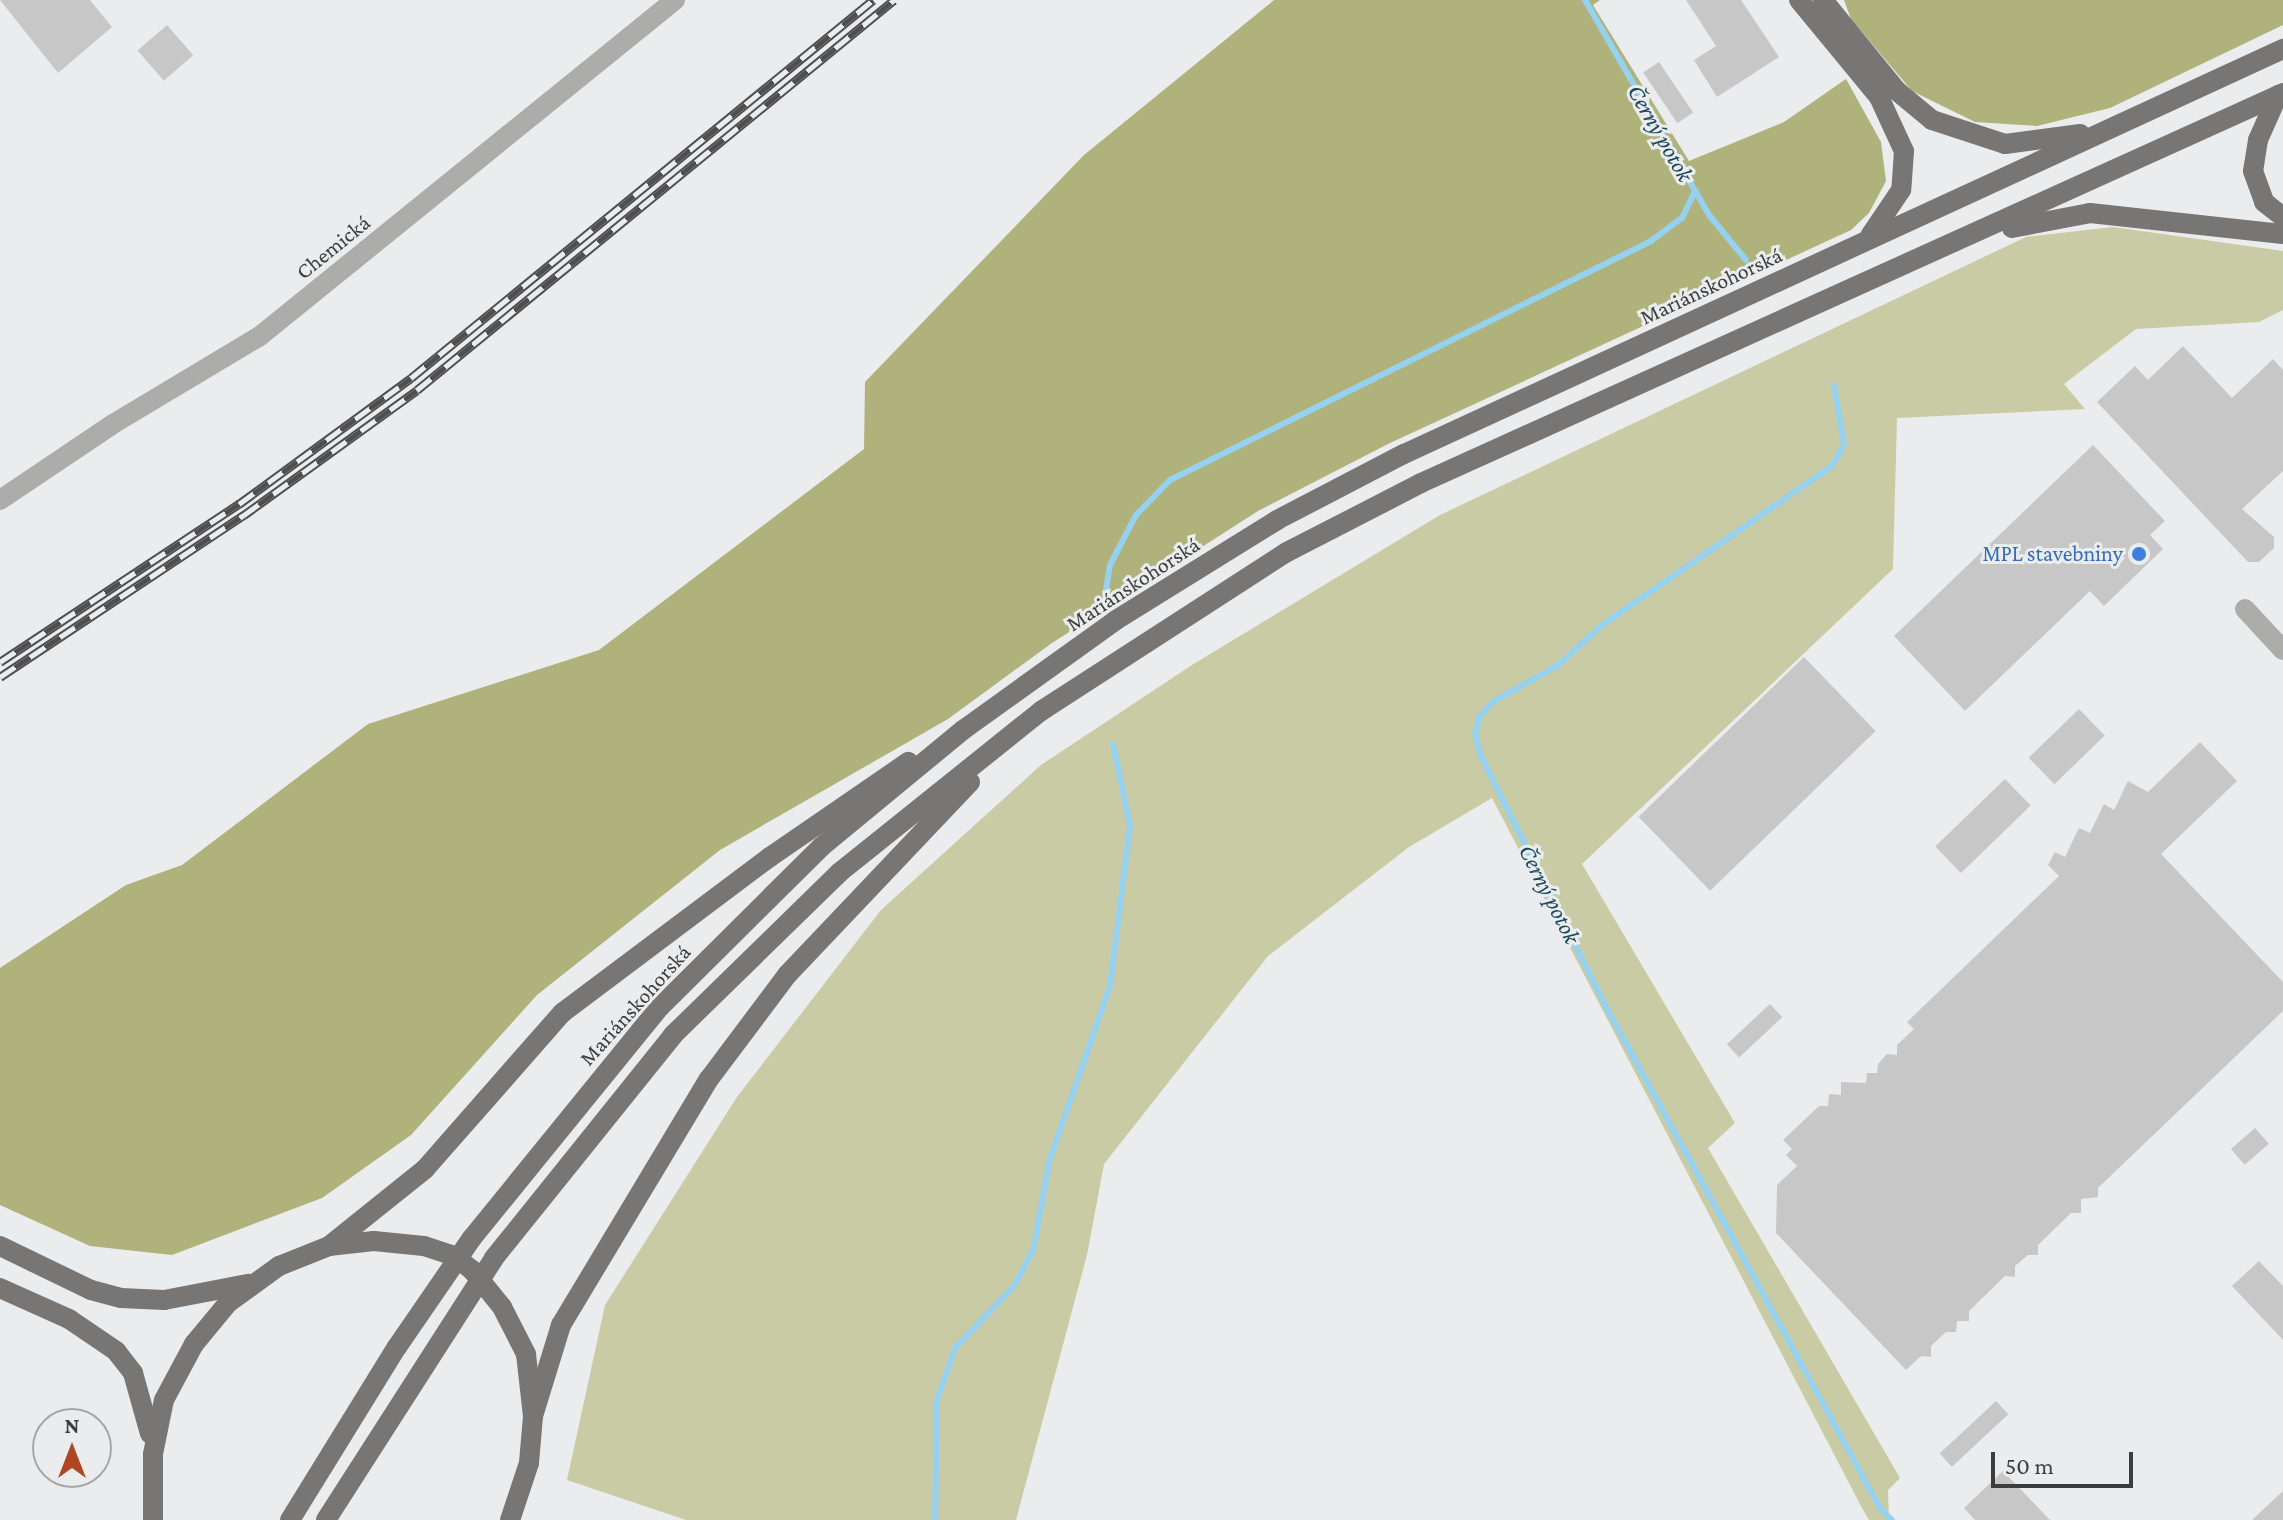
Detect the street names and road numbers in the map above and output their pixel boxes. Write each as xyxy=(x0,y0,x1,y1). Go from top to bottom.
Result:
street label: Chemická xyxy=(291,209,375,285)
street label: Mariánskohorská xyxy=(1636,242,1786,330)
street label: Mariánskohorská xyxy=(1061,531,1205,637)
street label: Mariánskohorská xyxy=(574,939,696,1071)

